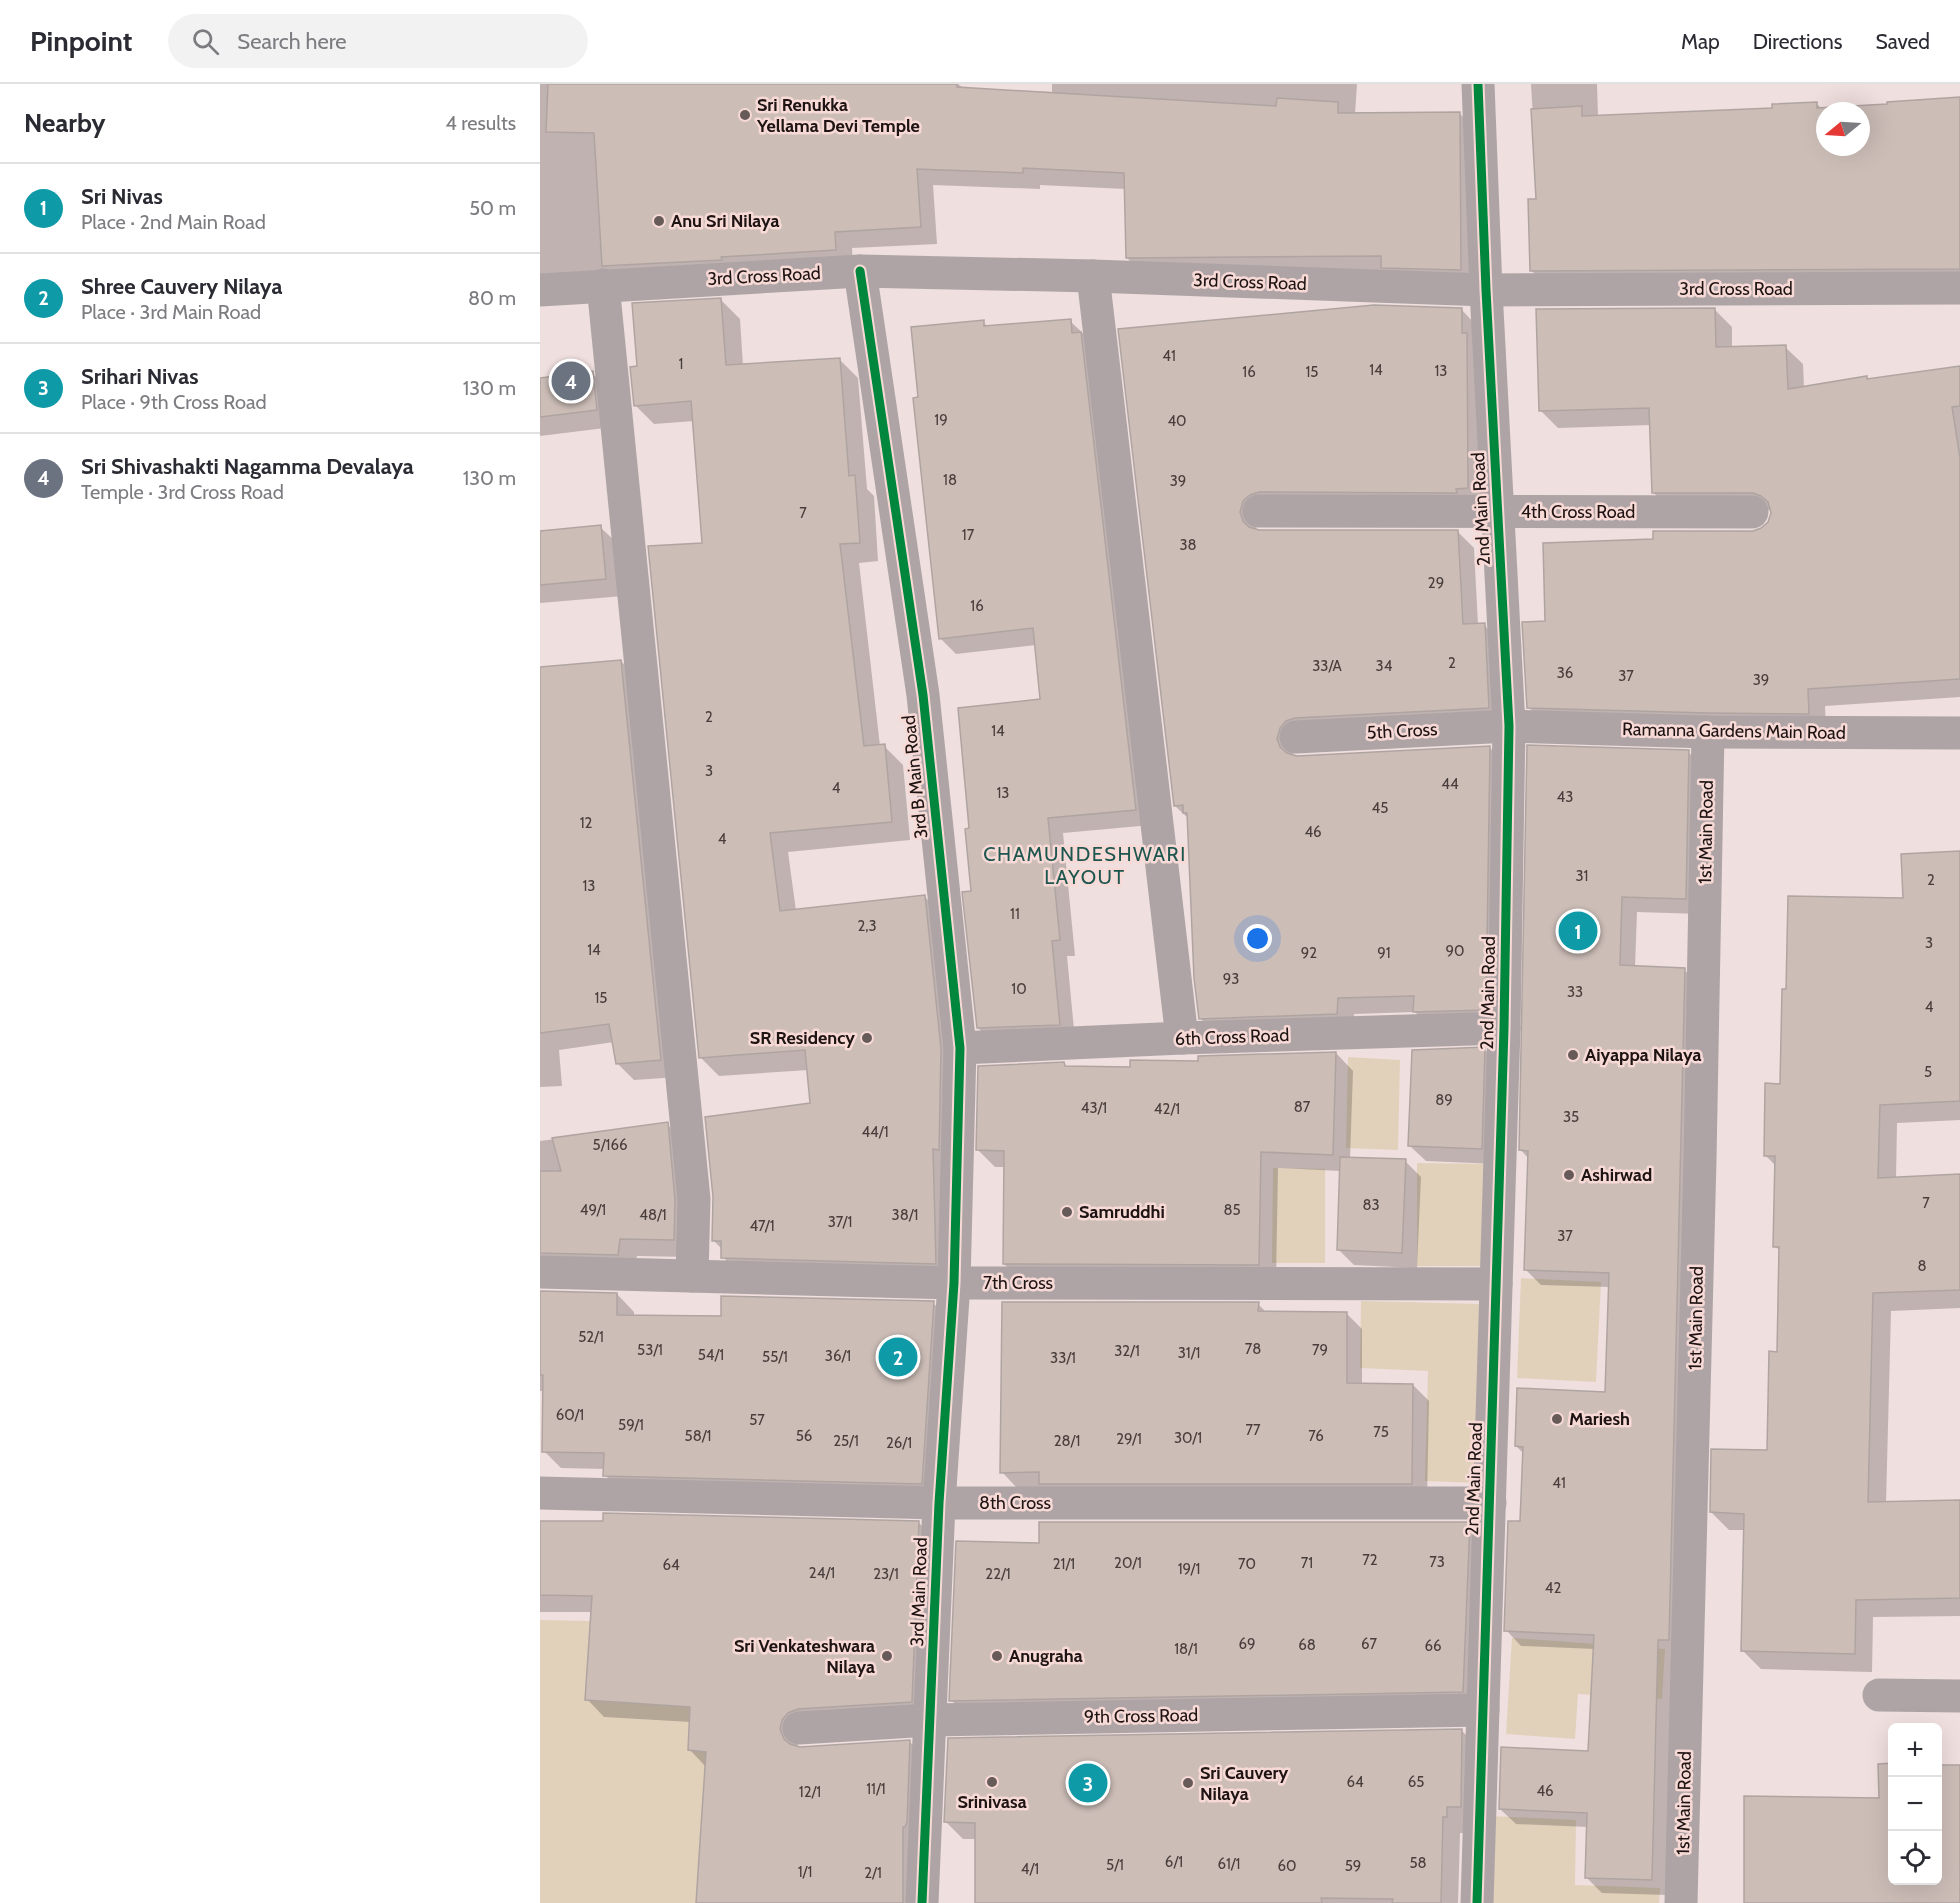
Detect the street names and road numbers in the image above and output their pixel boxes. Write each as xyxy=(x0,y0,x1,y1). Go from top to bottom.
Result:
street label: 3rd Cross Road xyxy=(707,262,821,290)
street label: 3rd Cross Road xyxy=(1193,269,1307,295)
street label: 3rd Cross Road xyxy=(1679,278,1793,300)
street label: 2nd Main Road xyxy=(1467,452,1495,566)
street label: 4th Cross Road xyxy=(1521,501,1635,523)
street label: 3rd B Main Road xyxy=(898,714,932,840)
street label: 5th Cross xyxy=(1366,718,1438,744)
street label: Ramanna Gardens Main Road xyxy=(1622,718,1846,744)
street label: 1st Main Road xyxy=(1694,780,1718,884)
street label: 2nd Main Road xyxy=(1476,936,1500,1050)
street label: 6th Cross Road xyxy=(1174,1024,1290,1050)
street label: 1st Main Road xyxy=(1684,1266,1708,1370)
street label: 7th Cross xyxy=(983,1272,1053,1294)
street label: 2nd Main Road xyxy=(1461,1422,1487,1536)
street label: 8th Cross xyxy=(979,1492,1051,1514)
street label: 3rd Main Road xyxy=(906,1537,932,1647)
street label: 9th Cross Road xyxy=(1084,1704,1198,1728)
street label: 1st Main Road xyxy=(1672,1751,1696,1855)

